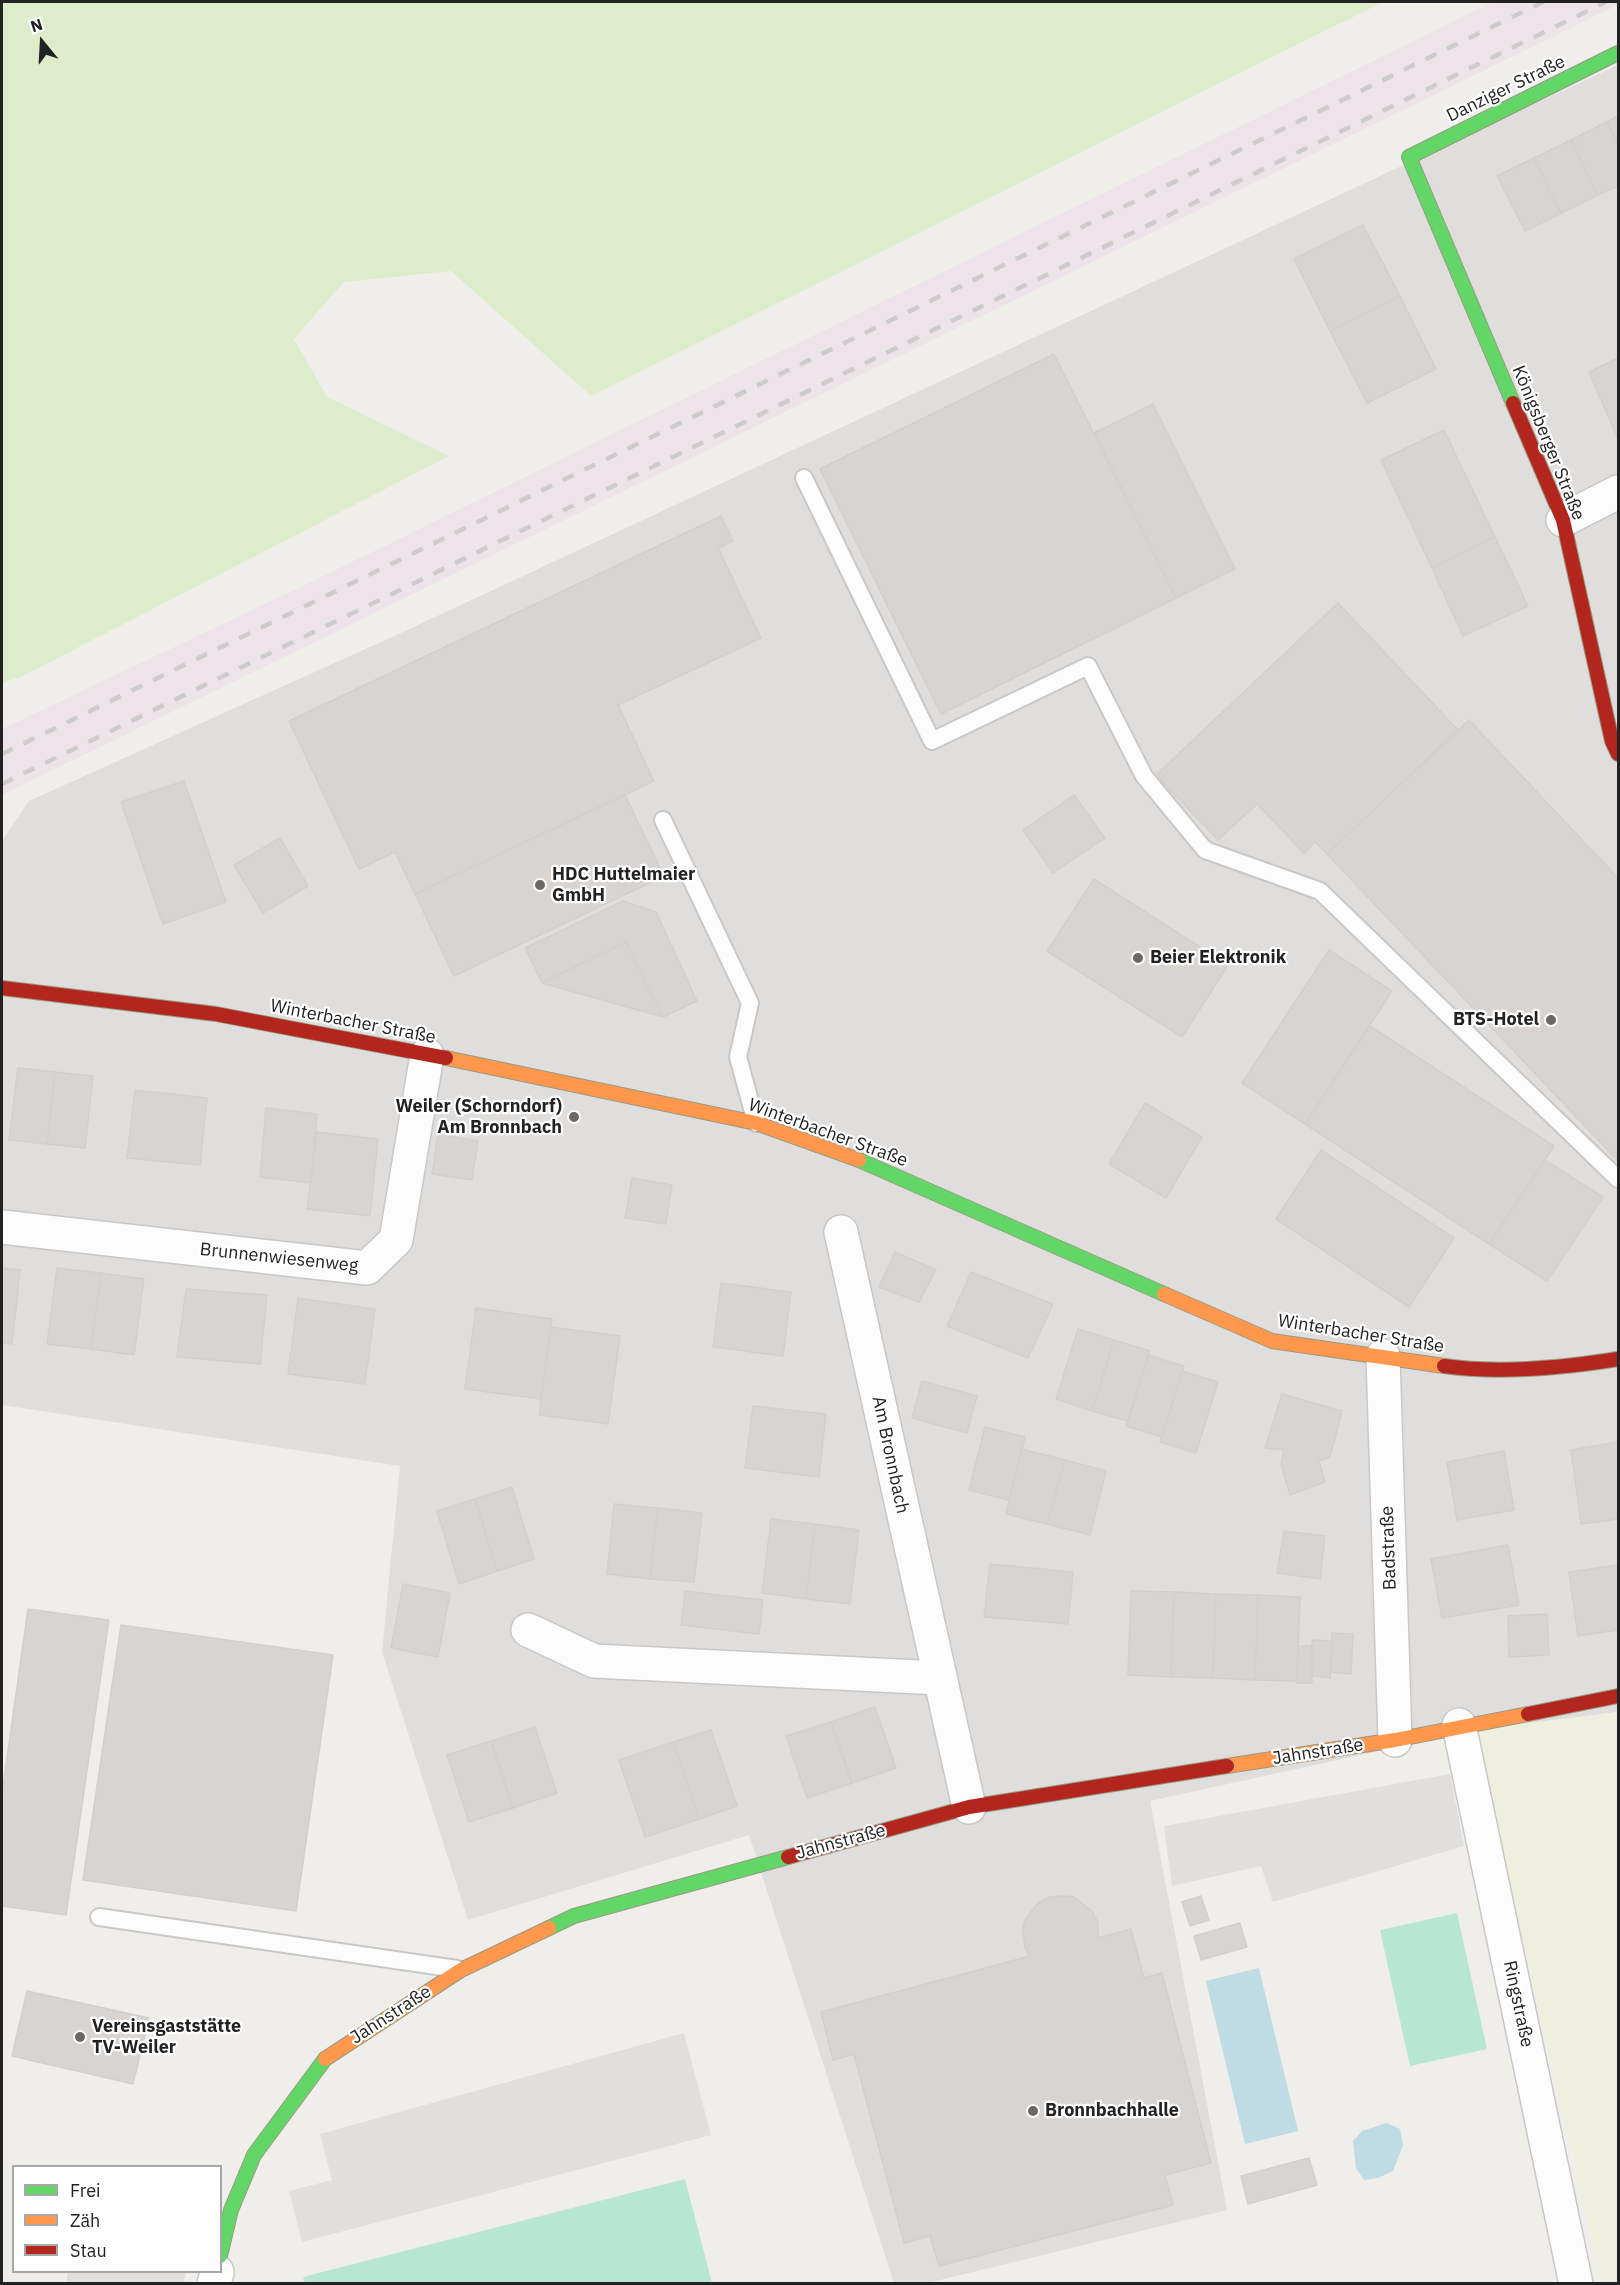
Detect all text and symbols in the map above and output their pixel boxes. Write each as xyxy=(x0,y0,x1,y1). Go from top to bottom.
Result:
north arrow xyxy=(12,12,72,72)
text: N xyxy=(28,14,45,36)
street label: Danziger Straße xyxy=(1443,51,1569,127)
street label: Königsberger Straße xyxy=(1507,362,1589,524)
place label: HDC Huttelmaier GmbH xyxy=(552,864,695,906)
marker: HDC Huttelmaier GmbH xyxy=(533,878,547,892)
place label: Beier Elektronik xyxy=(1150,947,1286,969)
marker: Beier Elektronik xyxy=(1131,951,1145,965)
street label: Winterbacher Straße xyxy=(269,995,437,1049)
place label: BTS-Hotel xyxy=(1453,1009,1539,1031)
marker: BTS-Hotel xyxy=(1544,1013,1558,1027)
street label: Winterbacher Straße xyxy=(745,1094,911,1172)
place label: Weiler (Schorndorf) Am Bronnbach xyxy=(396,1096,562,1138)
marker: Weiler (Schorndorf) Am Bronnbach xyxy=(567,1110,581,1124)
street label: Brunnenwiesenweg xyxy=(199,1239,359,1277)
street label: Winterbacher Straße xyxy=(1276,1310,1446,1358)
street label: Am Bronnbach xyxy=(867,1394,913,1516)
street label: Badstraße xyxy=(1377,1505,1401,1591)
street label: Jahnstraße xyxy=(1271,1734,1365,1770)
street label: Jahnstraße xyxy=(794,1820,888,1864)
street label: Ringstraße xyxy=(1498,1959,1538,2049)
street label: Jahnstraße xyxy=(347,1981,435,2049)
place label: Vereinsgaststätte TV-Weiler xyxy=(92,2016,241,2058)
marker: Vereinsgaststätte TV-Weiler xyxy=(73,2030,87,2044)
place label: Bronnbachhalle xyxy=(1045,2100,1179,2122)
marker: Bronnbachhalle xyxy=(1026,2104,1040,2118)
legend xyxy=(12,2165,222,2273)
text: Frei xyxy=(70,2179,101,2202)
text: Zäh xyxy=(70,2209,100,2232)
text: Stau xyxy=(70,2239,107,2262)

